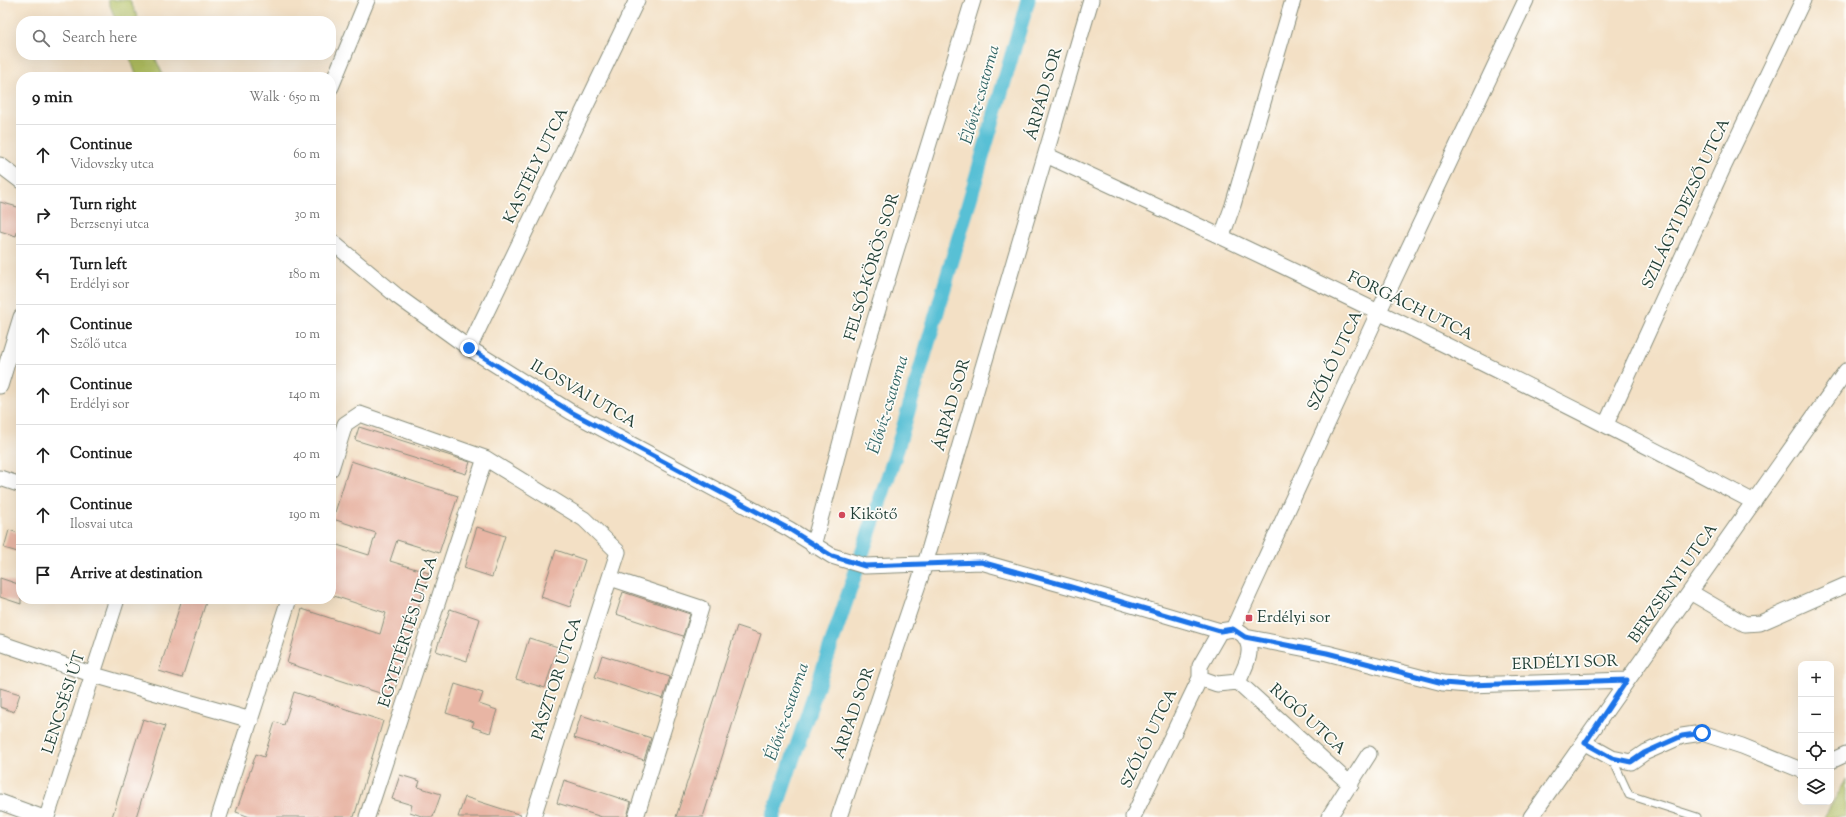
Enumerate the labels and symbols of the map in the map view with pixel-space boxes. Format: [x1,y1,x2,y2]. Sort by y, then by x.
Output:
water label: Élővíz-csatorna [954,42,1007,148]
street label: ÁRPÁD SOR [1021,44,1069,143]
street label: KASTÉLY UTCA [499,104,575,228]
street label: SZILÁGYI DEZSŐ UTCA [1636,114,1737,293]
street label: FELSŐ-KÖRÖS SOR [839,189,907,344]
street label: FORGÁCH UTCA [1343,267,1477,347]
street label: SZŐLŐ UTCA [1302,307,1369,415]
route end [460,339,478,357]
water label: Élővíz-csatorna [862,352,915,457]
street label: ILOSVAI UTCA [525,355,641,435]
street label: ÁRPÁD SOR [929,355,977,454]
place label: Kikötő [850,504,898,527]
marker: Kikötő [837,510,847,520]
street label: BERZSENYI UTCA [1624,519,1724,649]
street label: EGYETÉRTÉS UTCA [374,553,444,711]
place label: Erdélyi sor [1257,607,1330,630]
marker: Erdélyi sor [1244,613,1254,623]
street label: PÁSZTOR UTCA [527,615,589,743]
street label: LENCSÉSI ÚT [37,648,92,757]
street label: ERDÉLYI SOR [1512,651,1619,677]
water label: Élővíz-csatorna [759,659,816,764]
street label: ÁRPÁD SOR [829,663,882,762]
street label: RIGÓ UTCA [1263,678,1351,761]
street label: SZŐLŐ UTCA [1115,685,1184,793]
route start [1693,724,1711,742]

